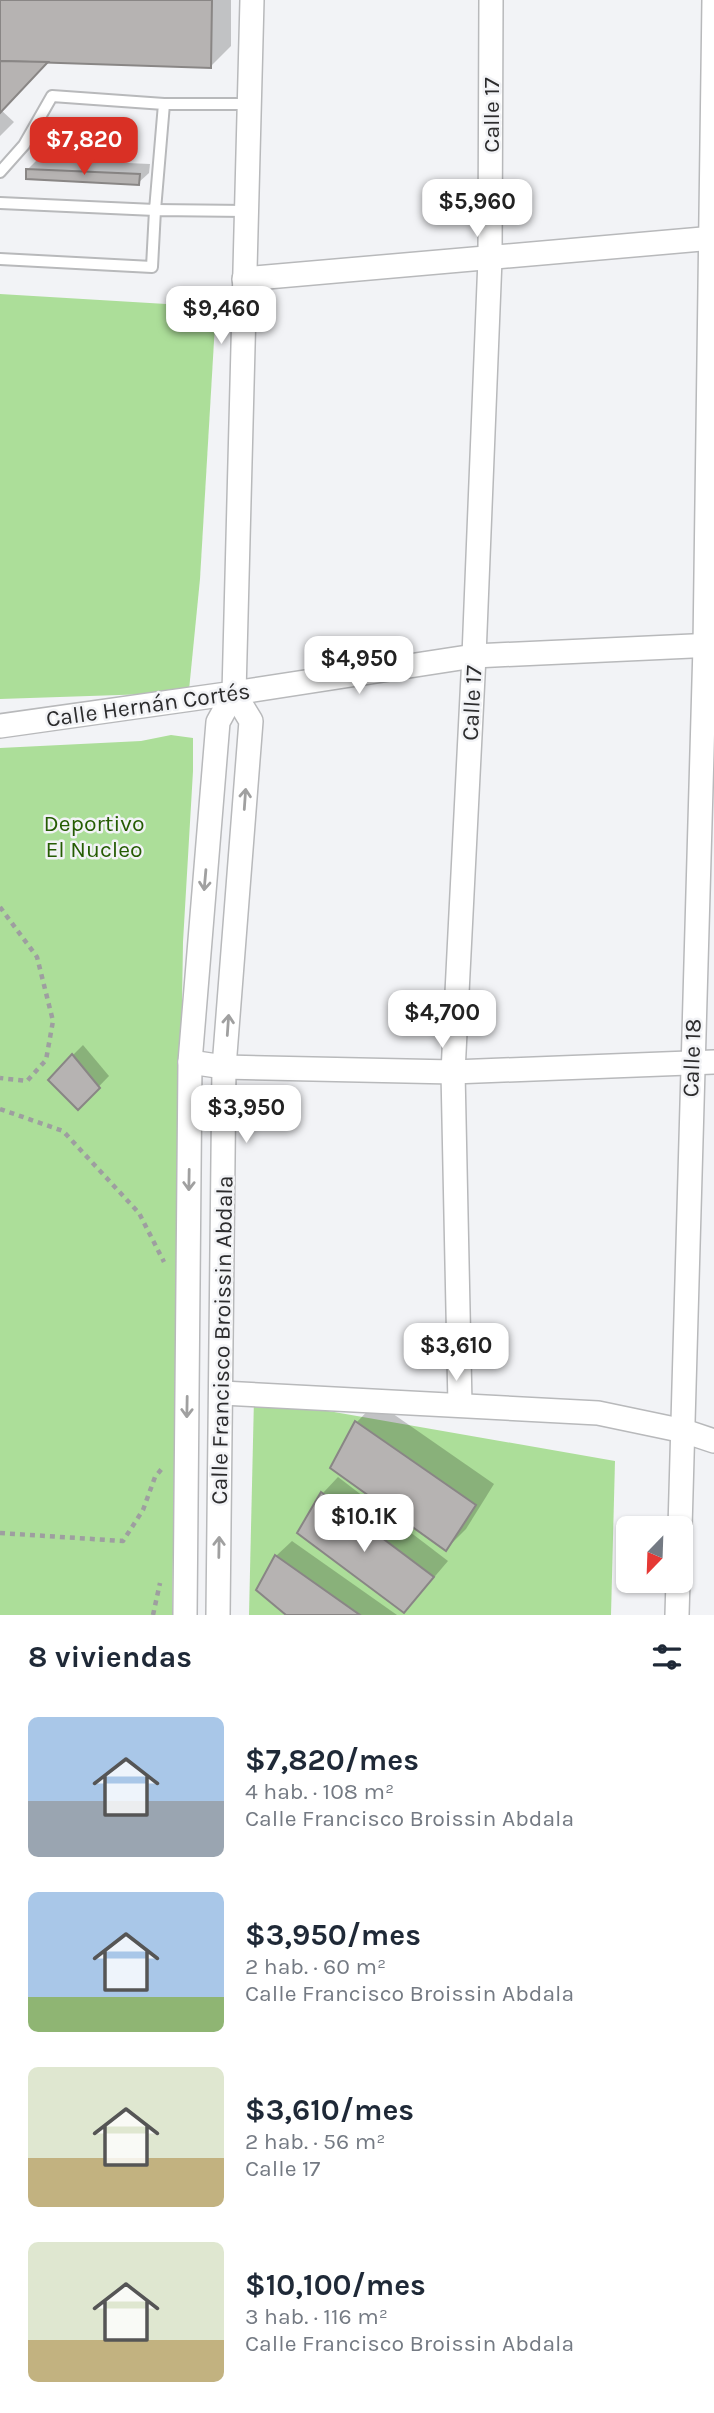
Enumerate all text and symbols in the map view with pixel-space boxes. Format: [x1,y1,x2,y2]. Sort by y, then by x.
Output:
street label: Calle 17 [478,77,505,153]
pin: $7,820 [27,118,141,177]
text: $7,820 [46,126,122,153]
pin: $5,960 [420,180,534,239]
text: $5,960 [438,188,516,215]
pin: $9,460 [164,286,278,346]
text: $9,460 [182,295,260,322]
pin: $4,950 [302,636,416,696]
text: $4,950 [320,645,398,672]
street label: Calle 17 [457,664,487,741]
street label: Calle Hernán Cortés [44,677,252,733]
one-way arrow [239,788,252,810]
park label: Deportivo El Nucleo [44,810,144,863]
one-way arrow [198,868,211,890]
pin: $4,700 [385,990,499,1050]
text: $4,700 [404,999,480,1026]
one-way arrow [222,1015,235,1037]
street label: Calle 18 [677,1018,707,1098]
pin: $3,950 [189,1086,303,1145]
text: $3,950 [207,1094,285,1121]
one-way arrow [182,1168,196,1191]
street label: Calle Francisco Broissin Abdala [206,1175,238,1505]
pin: $3,610 [399,1324,513,1383]
text: $3,610 [420,1332,492,1359]
one-way arrow [180,1396,194,1419]
pin: $10.1K [307,1494,421,1554]
text: $10.1K [331,1503,397,1530]
north arrow [616,1516,693,1592]
map controls [616,1516,693,1593]
one-way arrow [212,1536,226,1559]
icon: filters [648,1638,686,1676]
text: 8 viviendas [28,1639,192,1675]
text: $7,820/mes [245,1742,419,1778]
icon: home [84,1745,168,1829]
text: 4 hab. · 108 m² [245,1778,394,1805]
text: Calle Francisco Broissin Abdala [245,1805,574,1832]
text: $3,950/mes [245,1917,421,1953]
icon: home [84,1920,168,2004]
text: 2 hab. · 60 m² [245,1953,386,1980]
text: Calle Francisco Broissin Abdala [245,1980,574,2007]
text: $3,610/mes [245,2092,414,2128]
icon: home [84,2095,168,2179]
text: 2 hab. · 56 m² [245,2128,385,2155]
text: Calle 17 [245,2155,320,2182]
text: $10,100/mes [245,2267,426,2303]
icon: home [84,2270,168,2354]
text: 3 hab. · 116 m² [245,2303,388,2330]
text: Calle Francisco Broissin Abdala [245,2330,574,2357]

